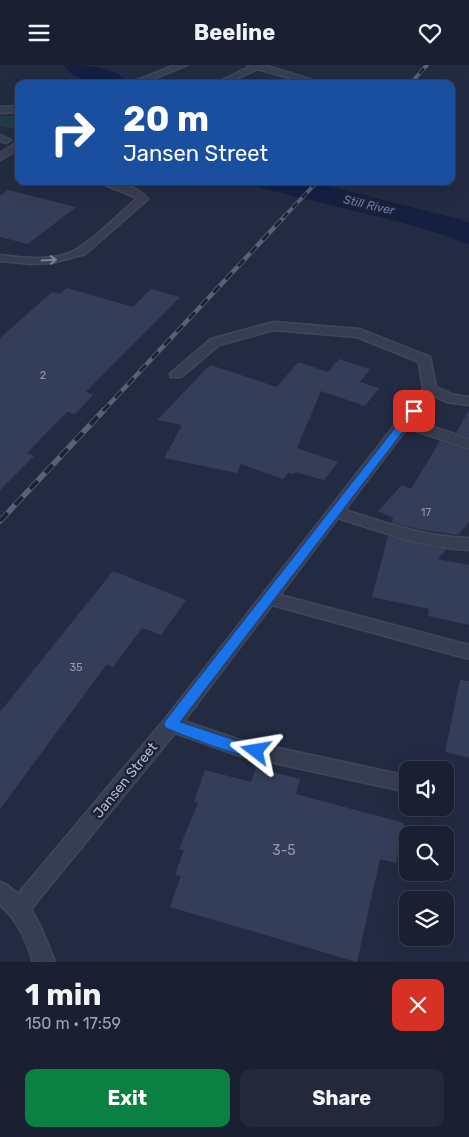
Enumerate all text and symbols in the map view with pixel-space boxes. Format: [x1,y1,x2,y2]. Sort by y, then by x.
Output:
icon: menu [25,19,53,47]
text: Beeline [194,19,275,46]
icon: heart [416,19,444,47]
text: 20 m [123,98,209,140]
icon: right [40,100,105,165]
text: Jansen Street [123,140,268,167]
water label: Still River [342,192,396,218]
one-way arrow [40,255,56,264]
house number: 2 [40,369,46,382]
pin [393,390,435,432]
icon: arrive [400,397,428,425]
house number: 17 [421,506,432,519]
house number: 35 [69,661,83,674]
position arrow [229,724,281,776]
street label: Jansen Street [90,739,161,822]
map controls [399,761,454,946]
button: sound [399,761,454,816]
button: search [399,826,454,881]
house number: 3-5 [272,842,296,859]
button: layers [399,891,454,946]
text: 1 min [25,977,102,1013]
button: close [392,979,444,1031]
text: 150 m · 17:59 [25,1014,121,1033]
button: Exit [25,1069,230,1127]
button: Share [240,1069,444,1127]

